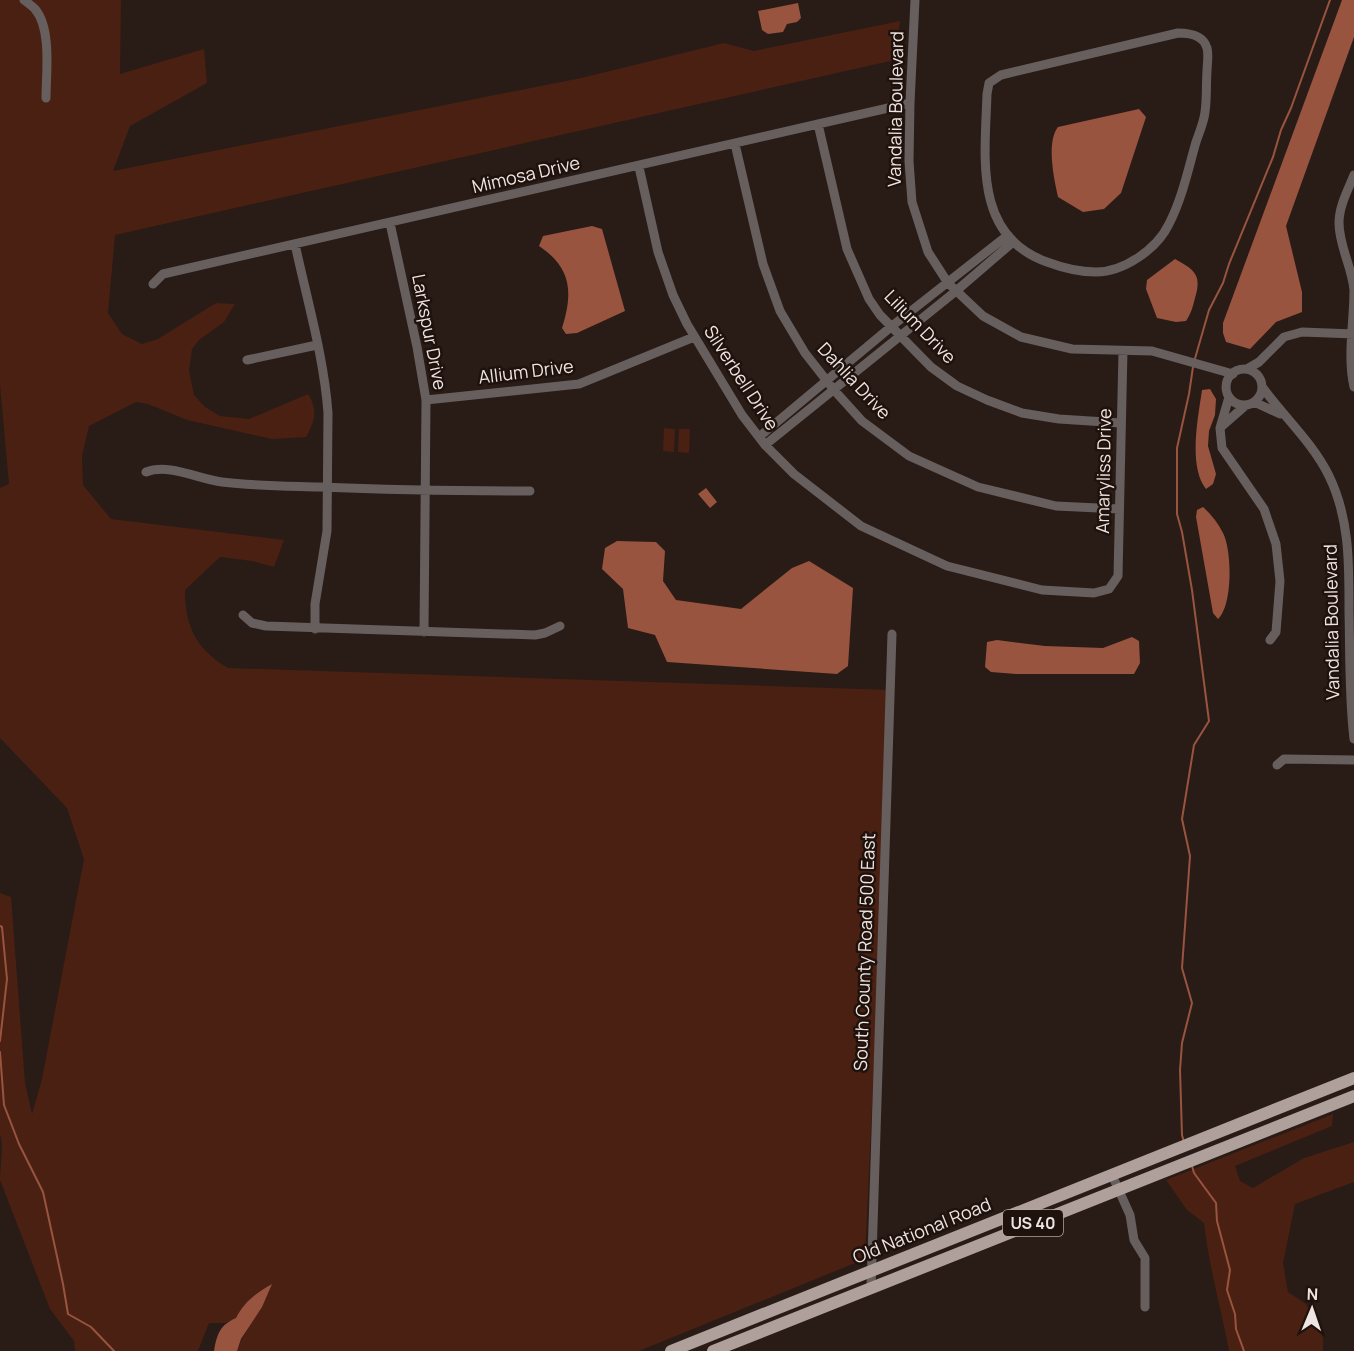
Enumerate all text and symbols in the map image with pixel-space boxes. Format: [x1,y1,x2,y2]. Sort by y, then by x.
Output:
street label: Vandalia Boulevard [882,31,908,187]
street label: Mimosa Drive [469,150,582,198]
street label: Larkspur Drive [407,272,453,392]
street label: Lilium Drive [880,284,962,368]
street label: Silverbell Drive [699,320,785,435]
street label: Dahlia Drive [813,337,897,424]
street label: Allium Drive [477,353,575,389]
street label: Amaryliss Drive [1090,408,1116,534]
street label: Vandalia Boulevard [1318,544,1344,700]
street label: South County Road 500 East [848,833,880,1071]
street label: Old National Road [849,1191,994,1269]
road number: US 40 [1003,1210,1063,1236]
north arrow [1282,1279,1342,1339]
text: N [1306,1283,1319,1305]

